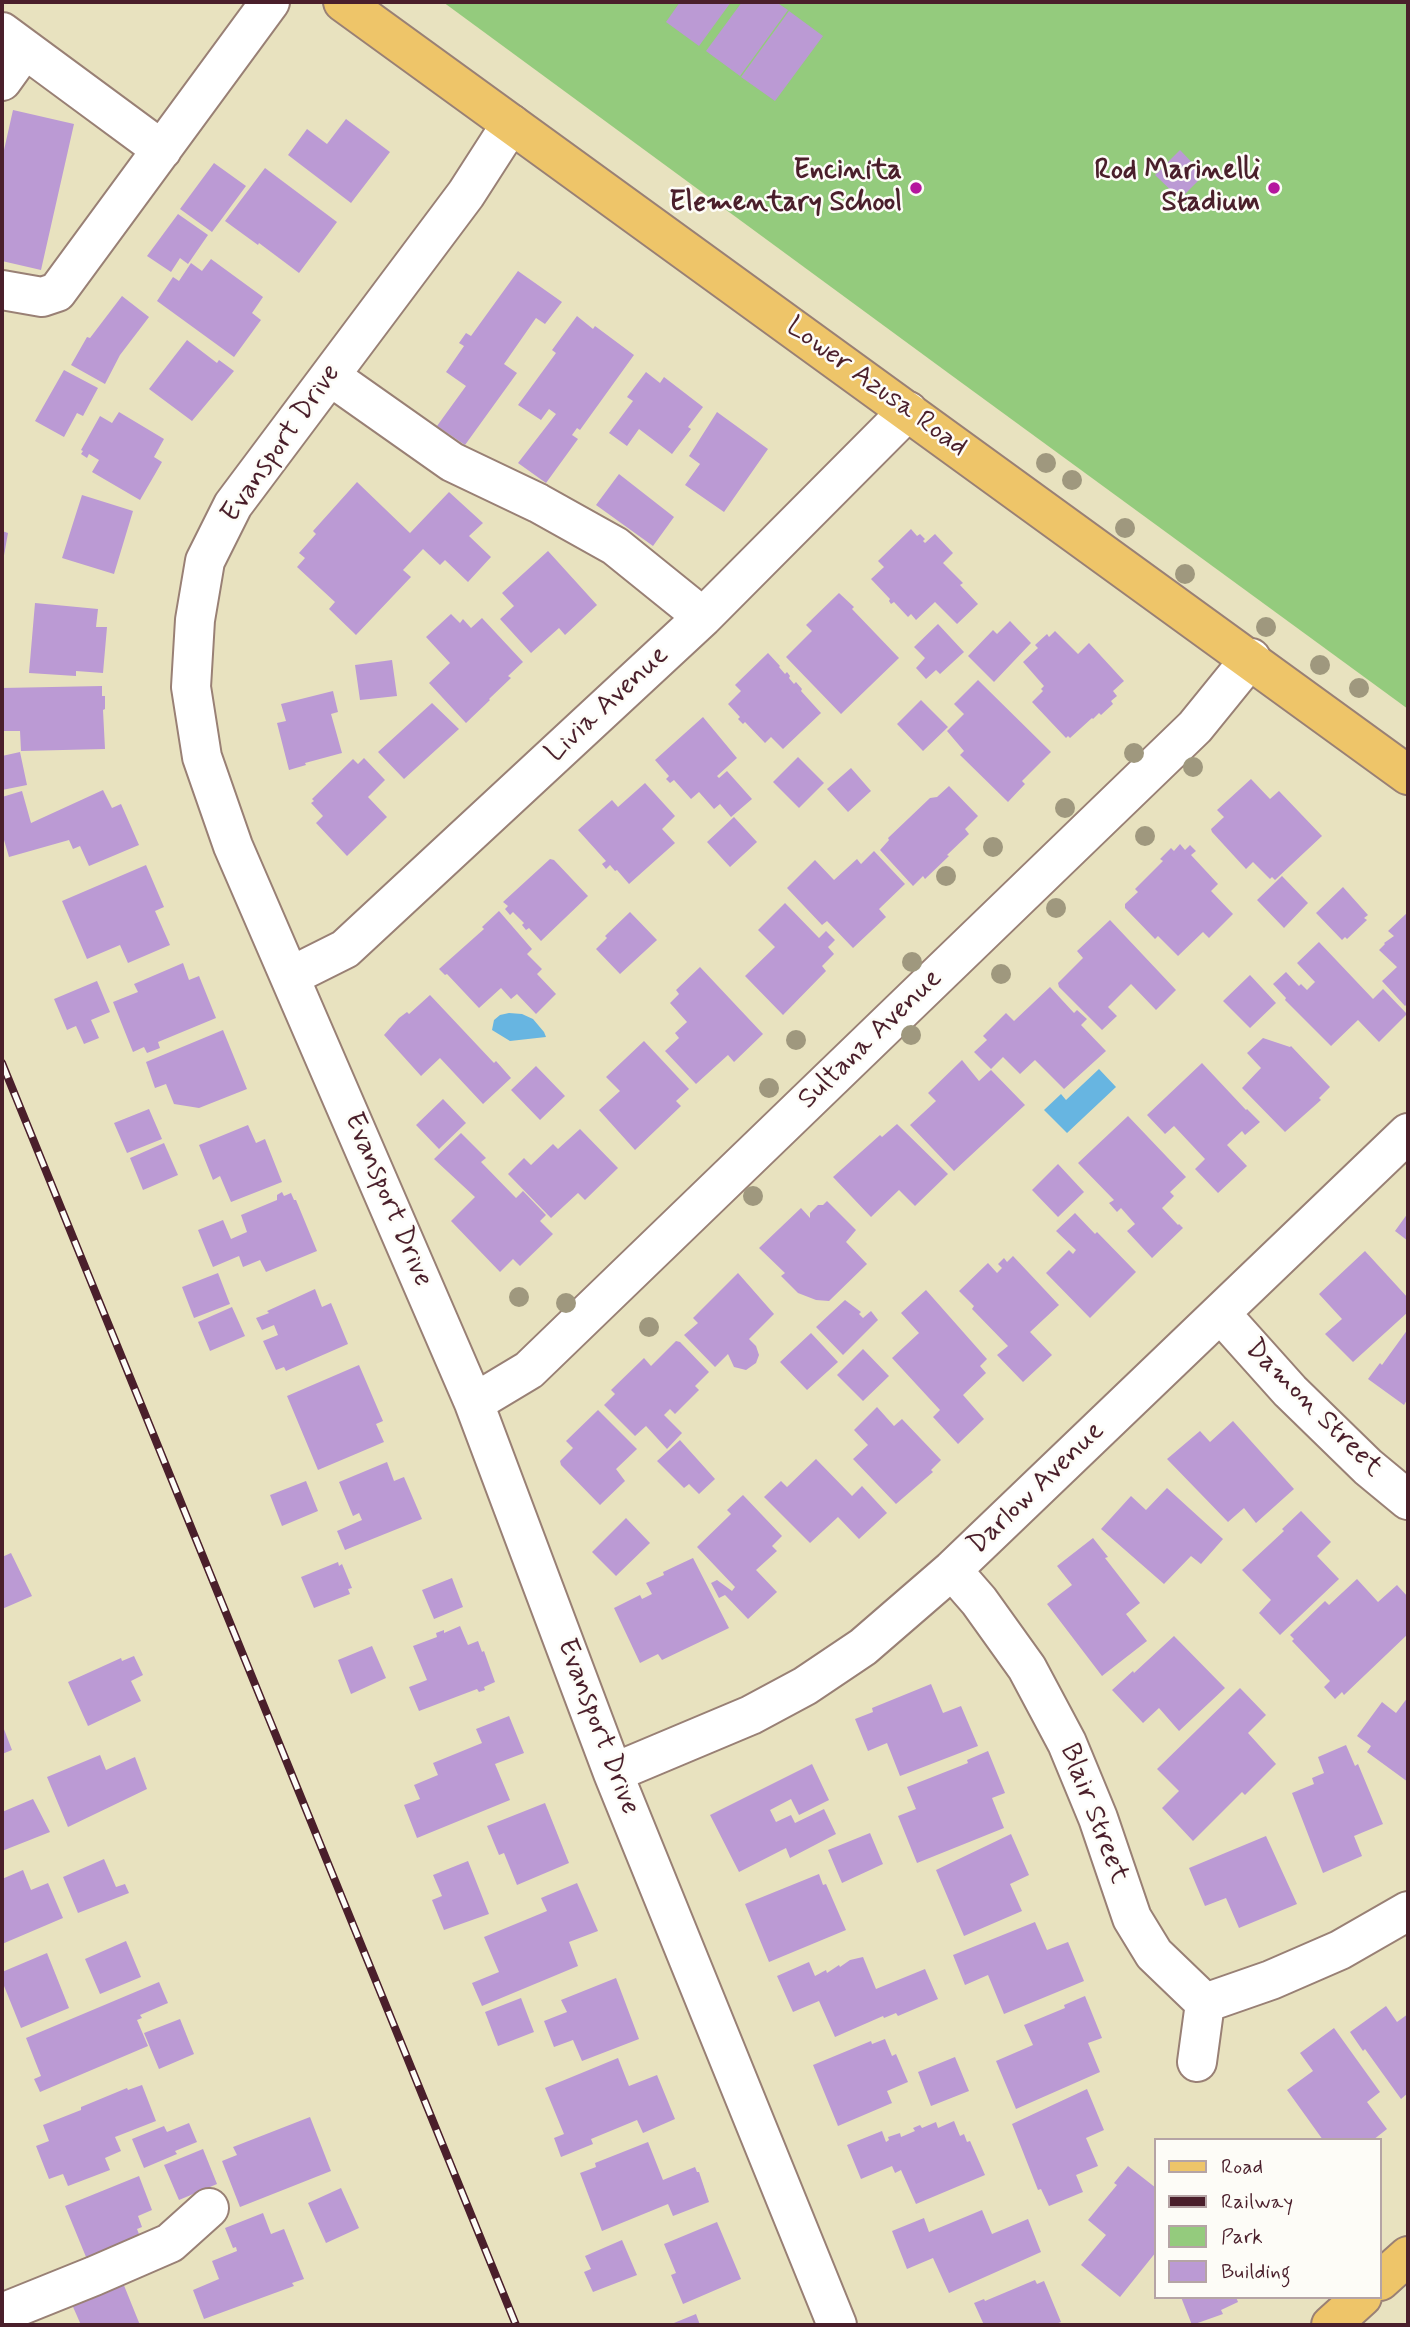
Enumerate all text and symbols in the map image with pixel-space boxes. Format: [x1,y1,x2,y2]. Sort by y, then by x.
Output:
place label: Encinita Elementary School [669,155,902,221]
place label: Rod Marinelli Stadium [1095,155,1260,221]
marker: Encinita Elementary School [908,180,924,196]
marker: Rod Marinelli Stadium [1266,180,1282,196]
street label: Lower Azusa Road [779,311,973,465]
street label: Evansport Drive [215,358,349,530]
street label: Livia Avenue [540,640,676,770]
street label: Sultana Avenue [792,963,950,1117]
street label: Evansport Drive [335,1108,439,1292]
street label: Damon Street [1237,1333,1389,1485]
street label: Darlow Avenue [962,1415,1112,1563]
street label: Evansport Drive [548,1634,646,1820]
street label: Blair Street [1051,1739,1135,1889]
legend [1154,2138,1382,2299]
text: Road [1221,2153,1263,2181]
text: Railway [1221,2188,1293,2216]
text: Park [1221,2223,1263,2251]
text: Building [1221,2258,1291,2286]

